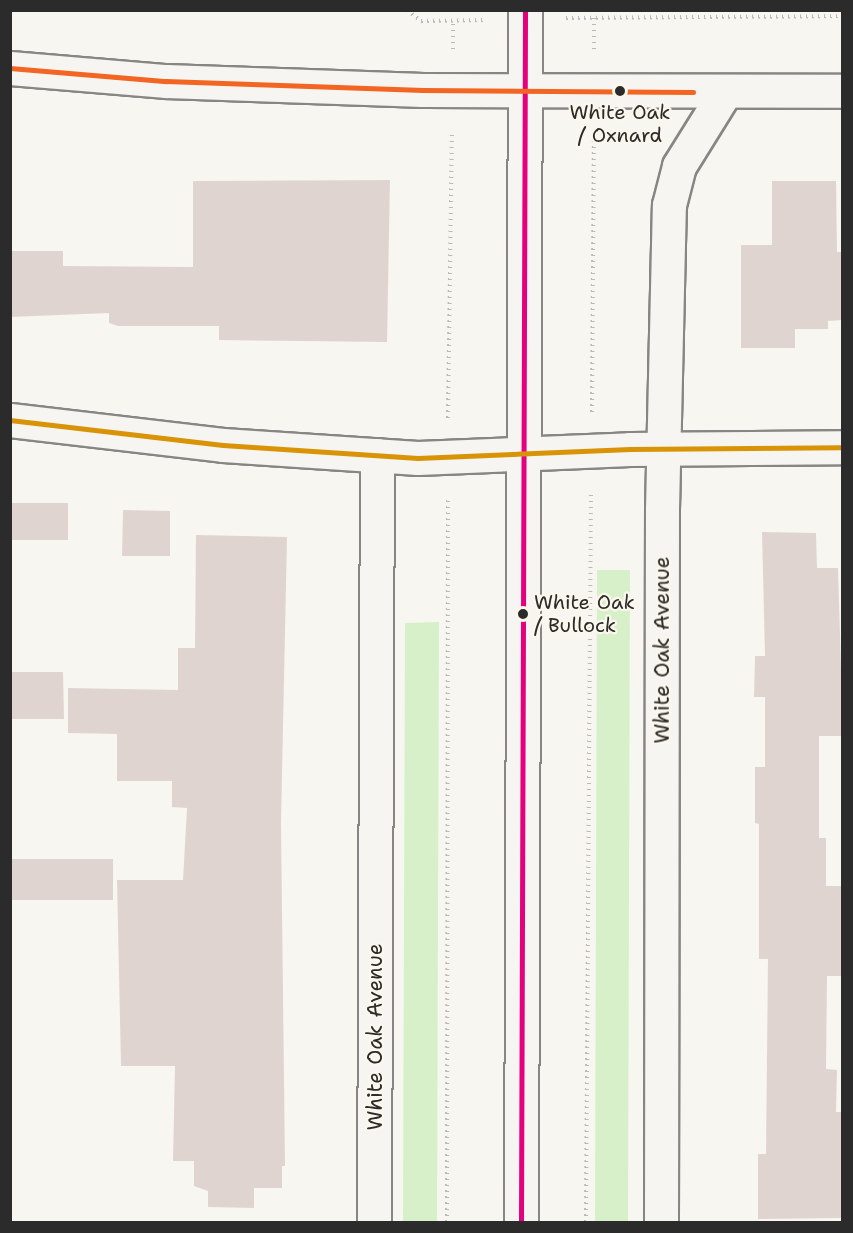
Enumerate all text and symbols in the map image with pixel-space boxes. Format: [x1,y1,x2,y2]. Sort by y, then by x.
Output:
marker: White Oak / Oxnard [614,85,626,97]
place label: White Oak / Oxnard [570,100,670,147]
street label: White Oak Avenue [649,556,675,744]
place label: White Oak / Bullock [534,590,635,637]
marker: White Oak / Bullock [517,608,529,620]
street label: White Oak Avenue [362,943,388,1131]

